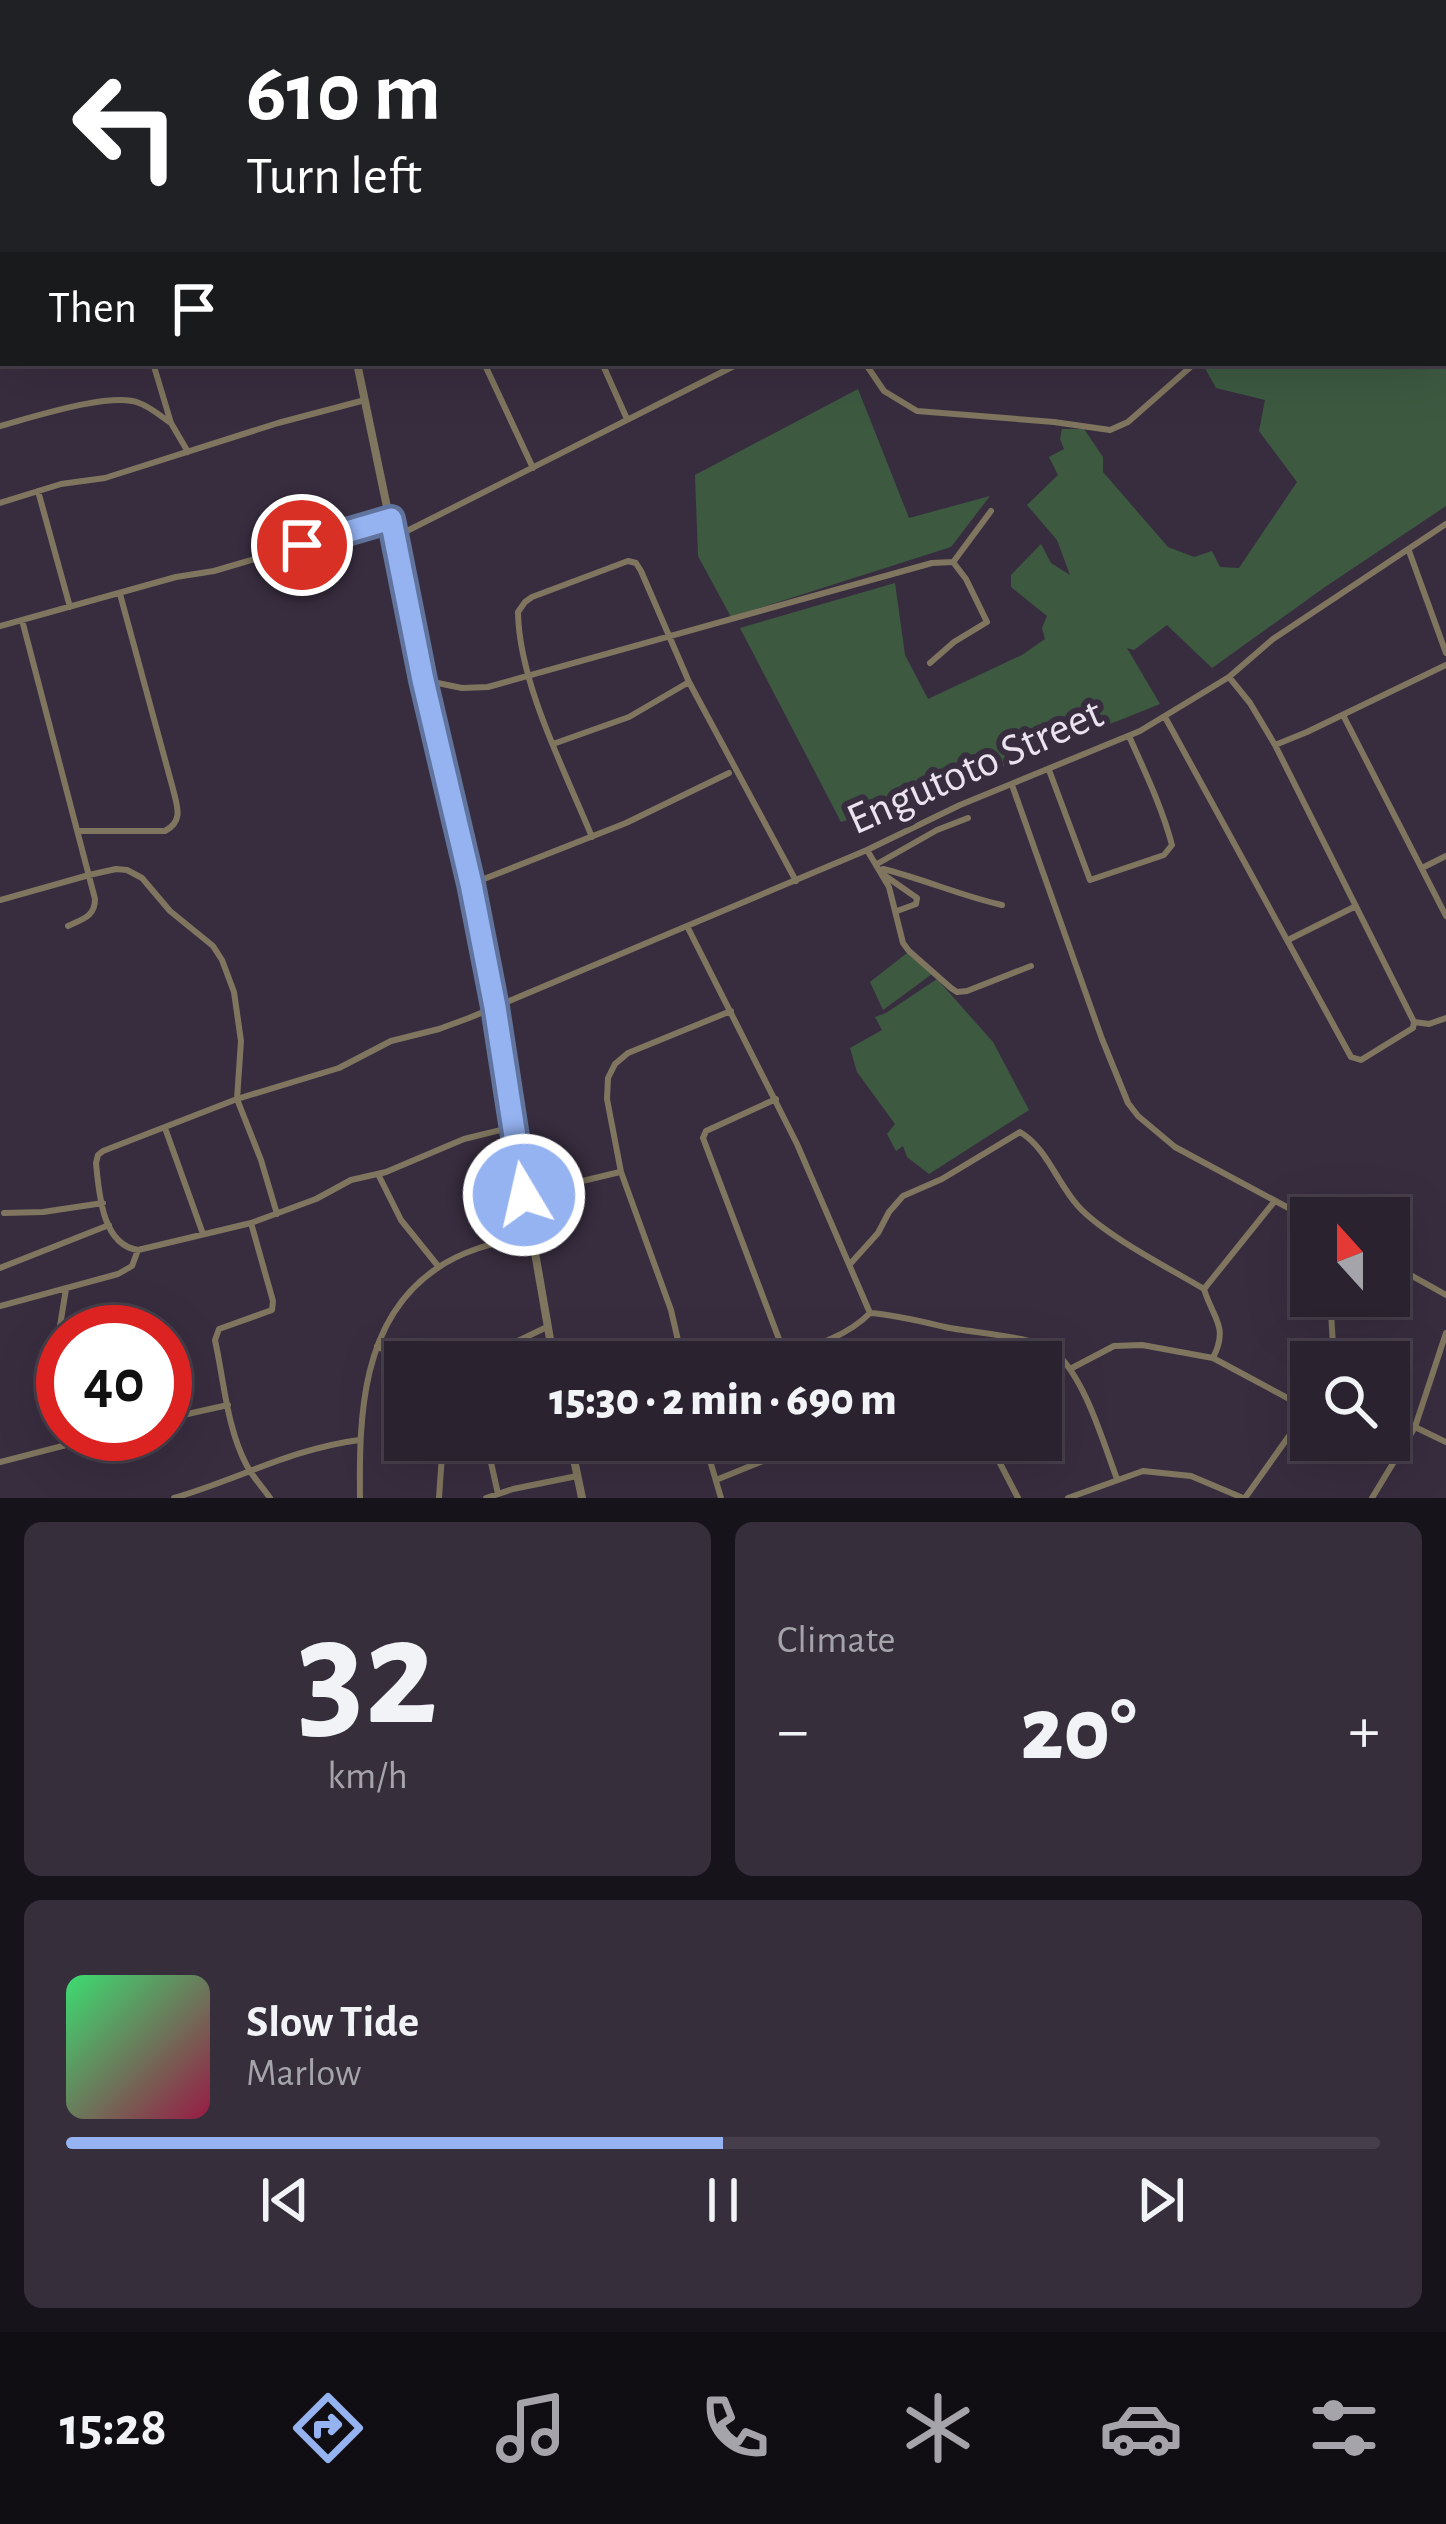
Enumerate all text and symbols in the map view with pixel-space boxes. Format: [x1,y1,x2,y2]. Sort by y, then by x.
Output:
icon: left [48,48,204,204]
text: 610 m [246,52,441,136]
text: Turn left [246,150,422,204]
icon: arrive [161,276,227,342]
text: Then [48,286,137,331]
pin [251,494,353,596]
icon: arrive [269,512,335,578]
street label: Engutoto Street [841,691,1109,843]
position arrow [461,1132,587,1258]
north arrow [1290,1197,1410,1317]
map controls [1290,1197,1410,1461]
speed limit sign: 40 [36,1305,192,1461]
button: search [1290,1341,1410,1461]
text: 15:30 · 2 min · 690 m [549,1378,897,1423]
text: 32 [297,1597,438,1753]
text: Climate [777,1621,895,1660]
text: 20° [1020,1686,1137,1776]
text: − [777,1698,809,1764]
text: + [1348,1698,1380,1764]
text: km/h [327,1757,408,1796]
text: Slow Tide [246,2000,419,2045]
text: Marlow [246,2054,361,2093]
icon: previous [252,2167,318,2233]
icon: pause [690,2167,756,2233]
icon: next [1128,2167,1194,2233]
icon: directions [286,2386,370,2470]
icon: music [489,2386,573,2470]
icon: phone [693,2386,777,2470]
icon: climate [896,2386,980,2470]
icon: car [1099,2386,1183,2470]
icon: filters [1302,2386,1386,2470]
text: 15:28 [60,2401,167,2455]

